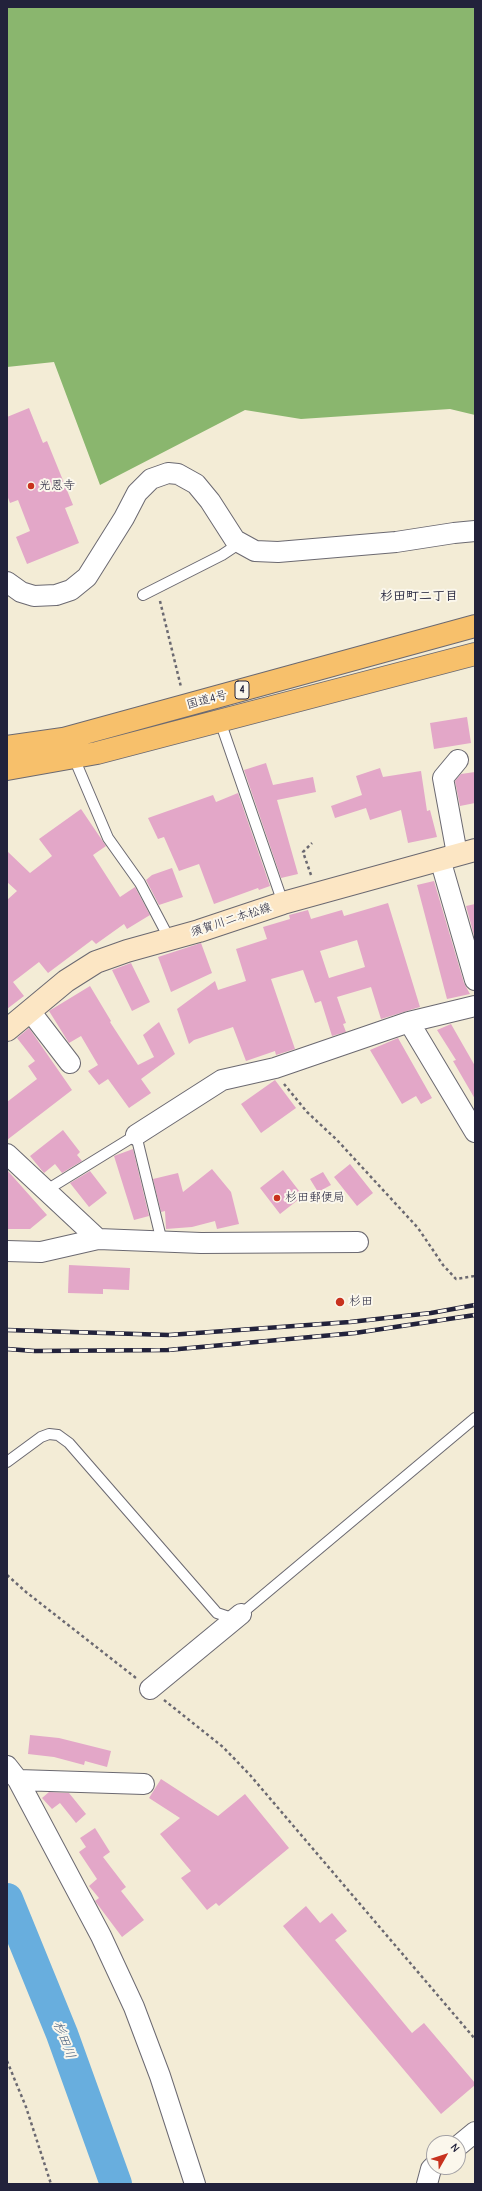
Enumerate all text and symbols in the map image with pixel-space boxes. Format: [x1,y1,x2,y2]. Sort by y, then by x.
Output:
place label: 光恩寺 [39,479,75,493]
marker: 光恩寺 [26,481,36,491]
district label: 杉田町二丁目 [380,588,458,604]
road number: 4 [235,681,249,699]
street label: 国道4号 [185,688,229,712]
street label: 須賀川二本松線 [189,900,273,940]
place label: 杉田郵便局 [285,1191,345,1205]
marker: 杉田郵便局 [272,1193,282,1203]
place label: 杉田 [349,1295,373,1309]
marker: 杉田 [334,1296,346,1308]
water label: 杉田川 [50,2019,78,2061]
north arrow [426,2135,466,2175]
text: N [448,2141,462,2155]

